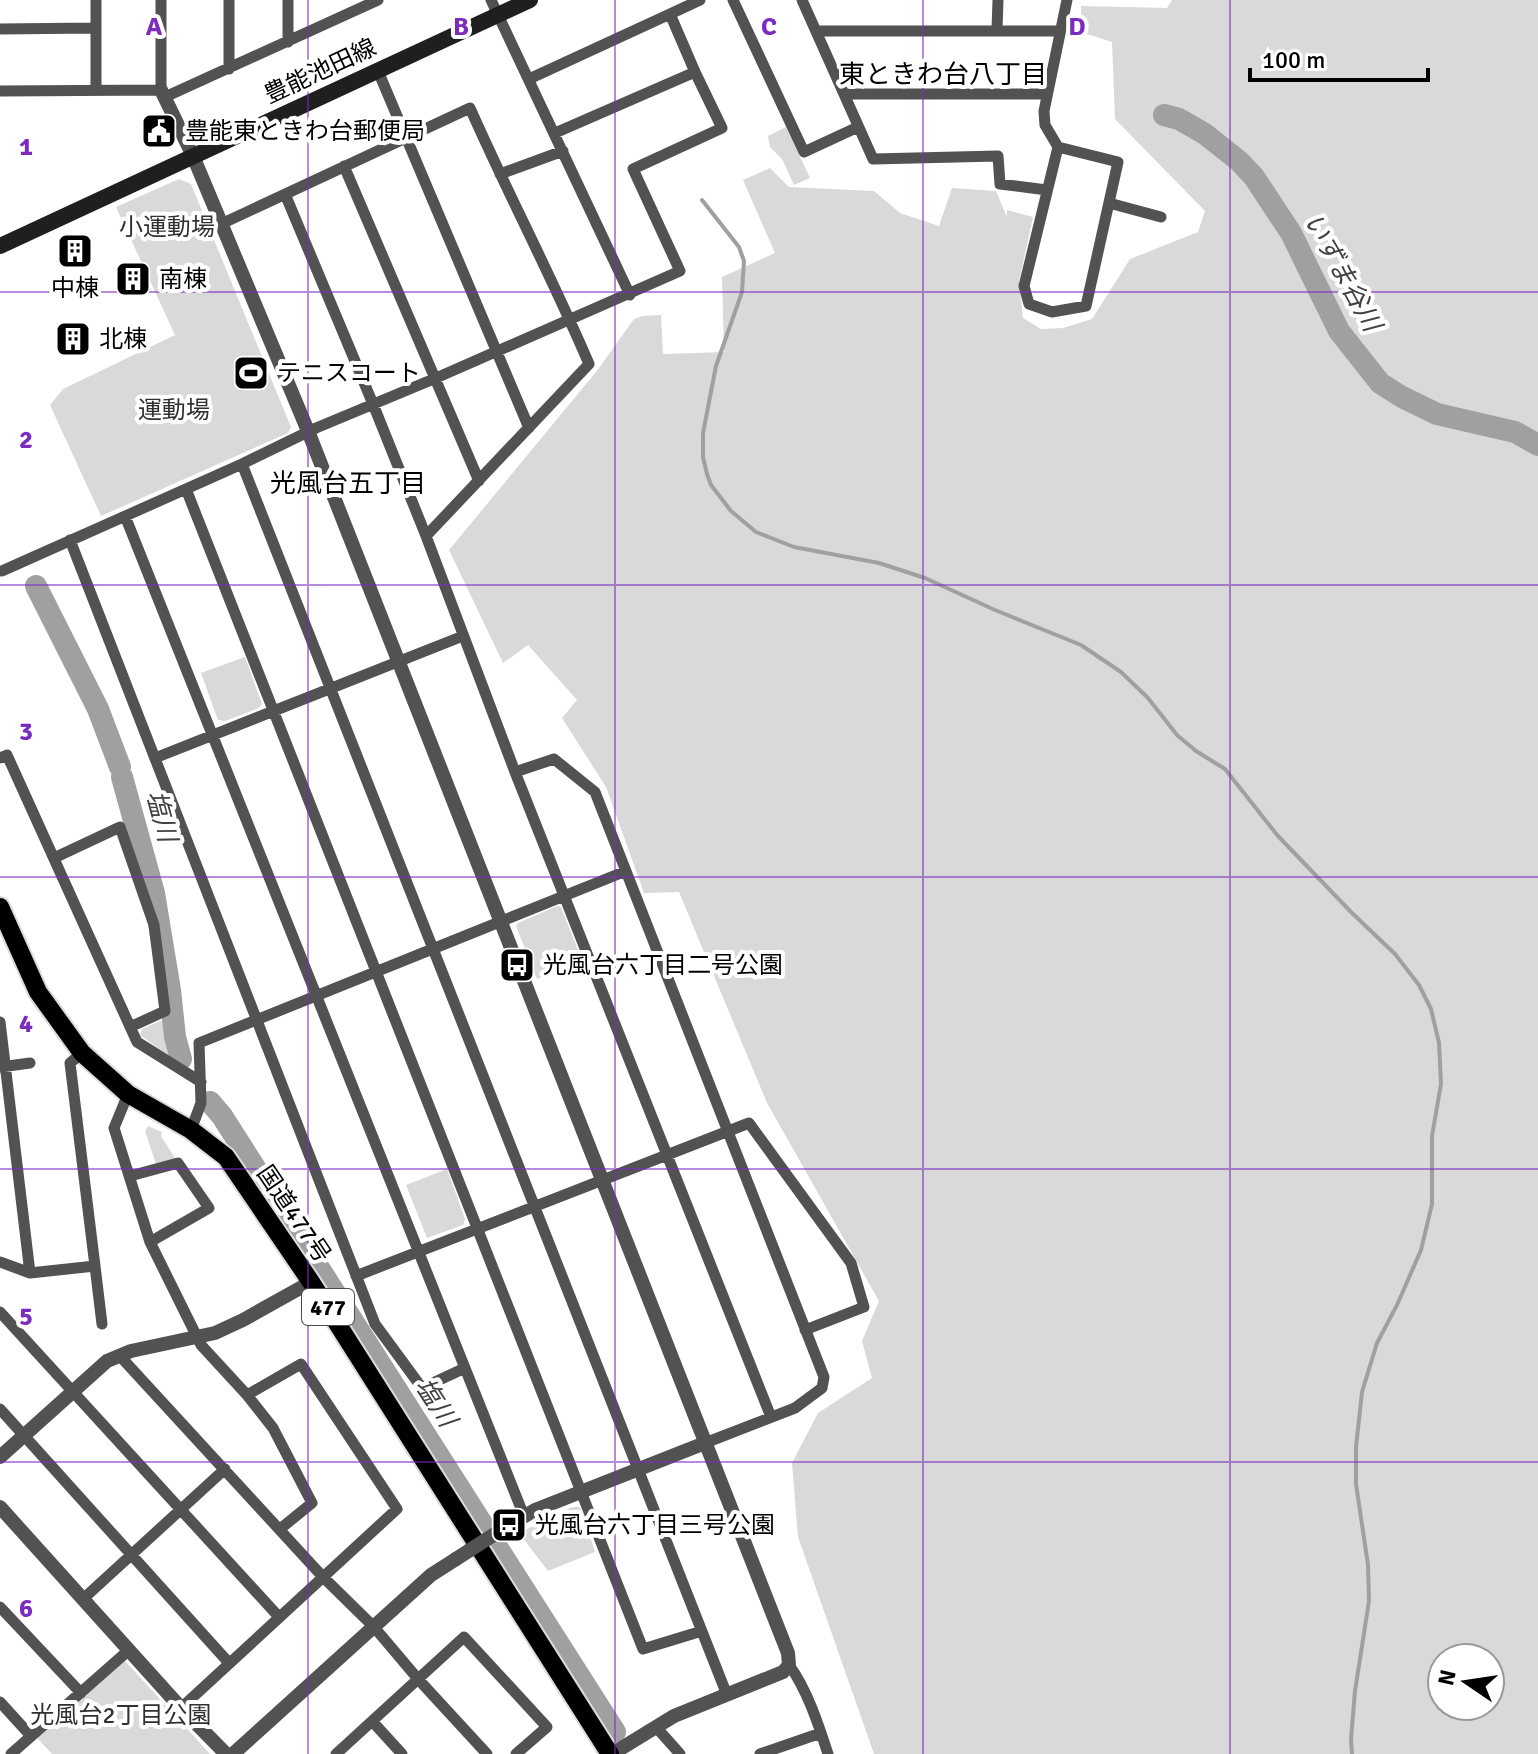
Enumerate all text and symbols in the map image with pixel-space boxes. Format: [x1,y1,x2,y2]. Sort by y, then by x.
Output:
text: A [146,11,163,43]
text: B [453,11,469,43]
text: C [761,11,777,43]
text: D [1068,11,1086,43]
street label: 豊能池田線 [259,32,381,110]
scale bar [1250,32,1428,82]
text: 100 m [1262,45,1325,75]
district label: 東ときわ台八丁目 [839,59,1047,91]
public building icon: 豊能東ときわ台郵便局 [140,112,178,150]
place label: 豊能東ときわ台郵便局 [185,116,425,146]
text: 1 [19,131,33,163]
water label: いずま谷川 [1297,208,1389,340]
park label: 小運動場 [119,212,215,242]
building icon: 中棟 [56,232,94,270]
building icon: 南棟 [114,260,152,298]
place label: 南棟 [159,264,207,294]
place label: 中棟 [51,273,99,303]
building icon: 北棟 [54,320,92,358]
place label: 北棟 [99,324,147,354]
sports icon: テニスコート [232,354,270,392]
place label: テニスコート [277,358,421,388]
park label: 運動場 [138,395,210,425]
text: 2 [19,424,33,456]
district label: 光風台五丁目 [270,468,426,500]
text: 3 [19,716,33,748]
water label: 塩川 [139,787,184,848]
bus stop icon: 光風台六丁目二号公園 [498,946,536,984]
place label: 光風台六丁目二号公園 [543,950,783,980]
text: 4 [19,1008,33,1040]
street label: 国道477号 [251,1160,337,1268]
road number: 477 [302,1289,354,1325]
text: 5 [19,1301,33,1333]
water label: 塩川 [408,1372,464,1436]
bus stop icon: 光風台六丁目三号公園 [490,1506,528,1544]
place label: 光風台六丁目三号公園 [535,1510,775,1540]
text: 6 [19,1593,33,1625]
north arrow [1426,1642,1506,1722]
text: N [1432,1667,1462,1688]
park label: 光風台2丁目公園 [31,1700,211,1730]

